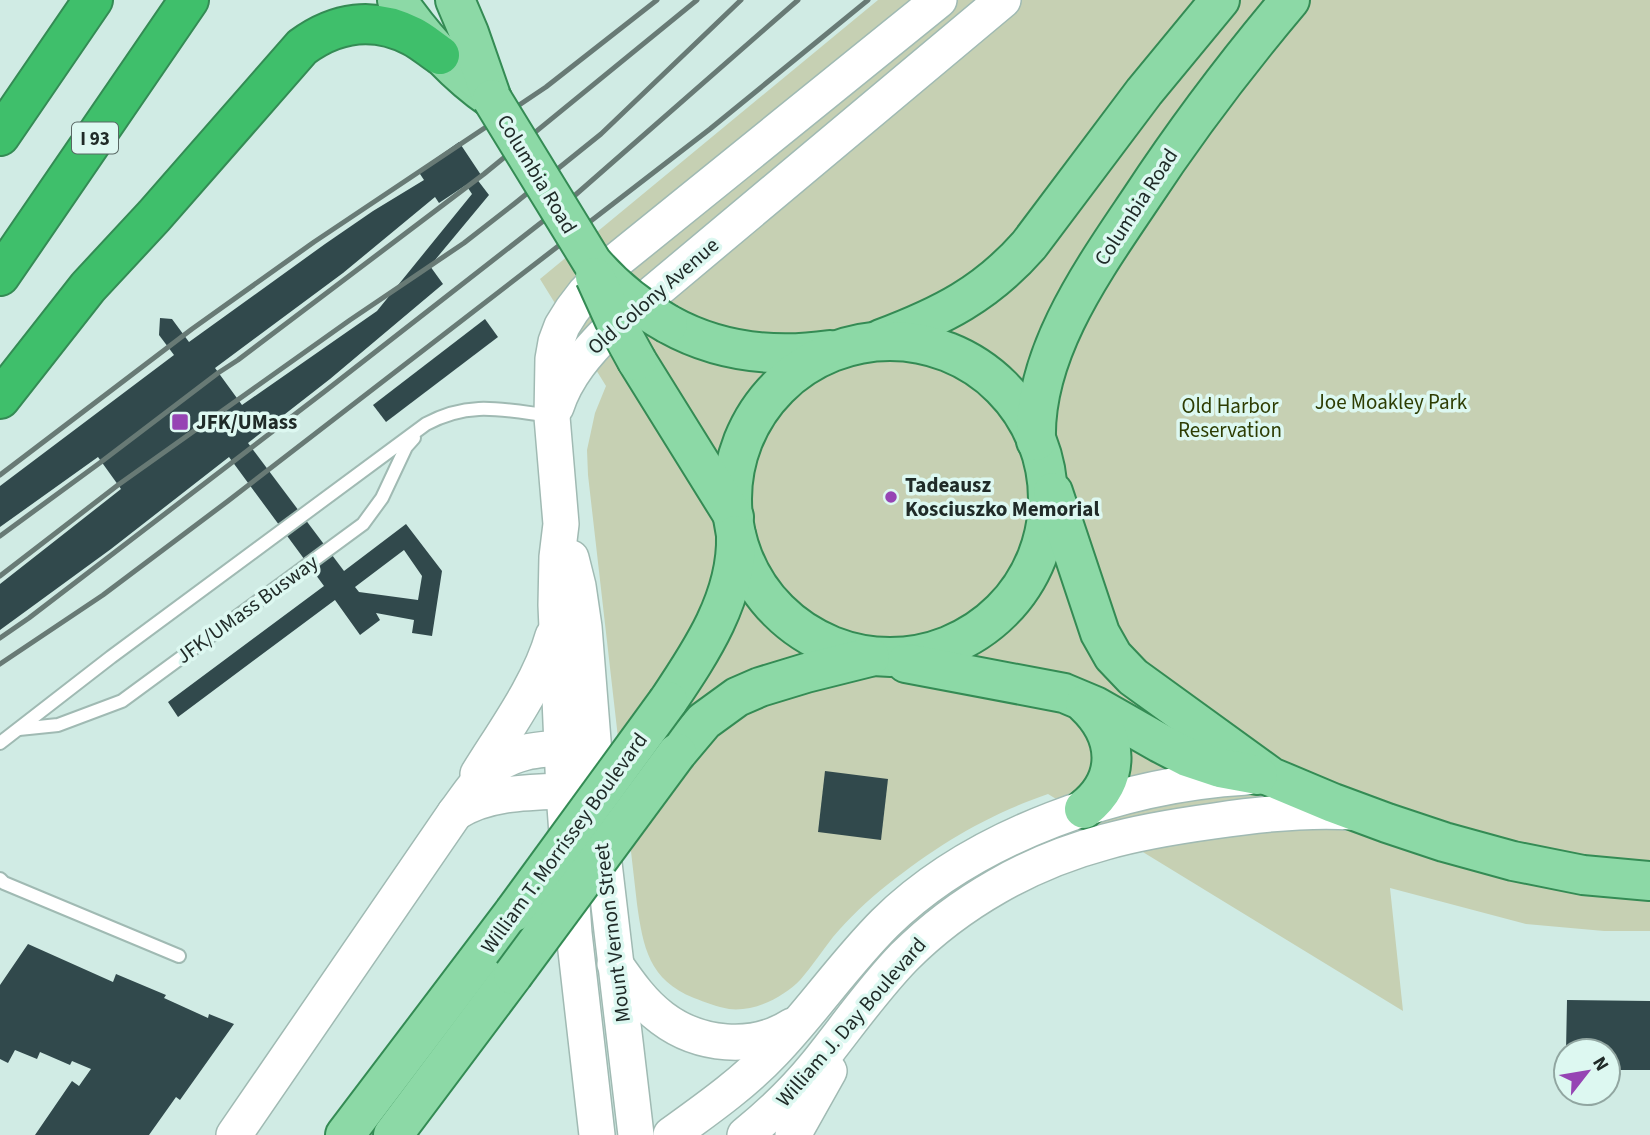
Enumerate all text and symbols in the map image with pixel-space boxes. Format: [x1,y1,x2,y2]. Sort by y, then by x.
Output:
street label: Columbia Road [490,109,584,239]
road number: I 93 [72,122,118,154]
street label: Columbia Road [1087,143,1185,271]
street label: Old Colony Avenue [581,230,725,362]
park label: Joe Moakley Park [1315,387,1468,417]
park label: Old Harbor Reservation [1178,391,1282,445]
place label: JFK/UMass [196,407,297,437]
marker: JFK/UMass [170,412,190,432]
place label: Tadeausz Kosciuszko Memorial [905,470,1099,524]
marker: Tadeausz Kosciuszko Memorial [883,489,899,505]
street label: JFK/UMass Busway [170,547,324,671]
street label: William T. Morrissey Boulevard [474,726,654,960]
street label: Mount Vernon Street [586,842,638,1024]
street label: William J. Day Boulevard [769,931,933,1113]
north arrow [1552,1037,1622,1107]
text: N [1585,1052,1615,1076]

